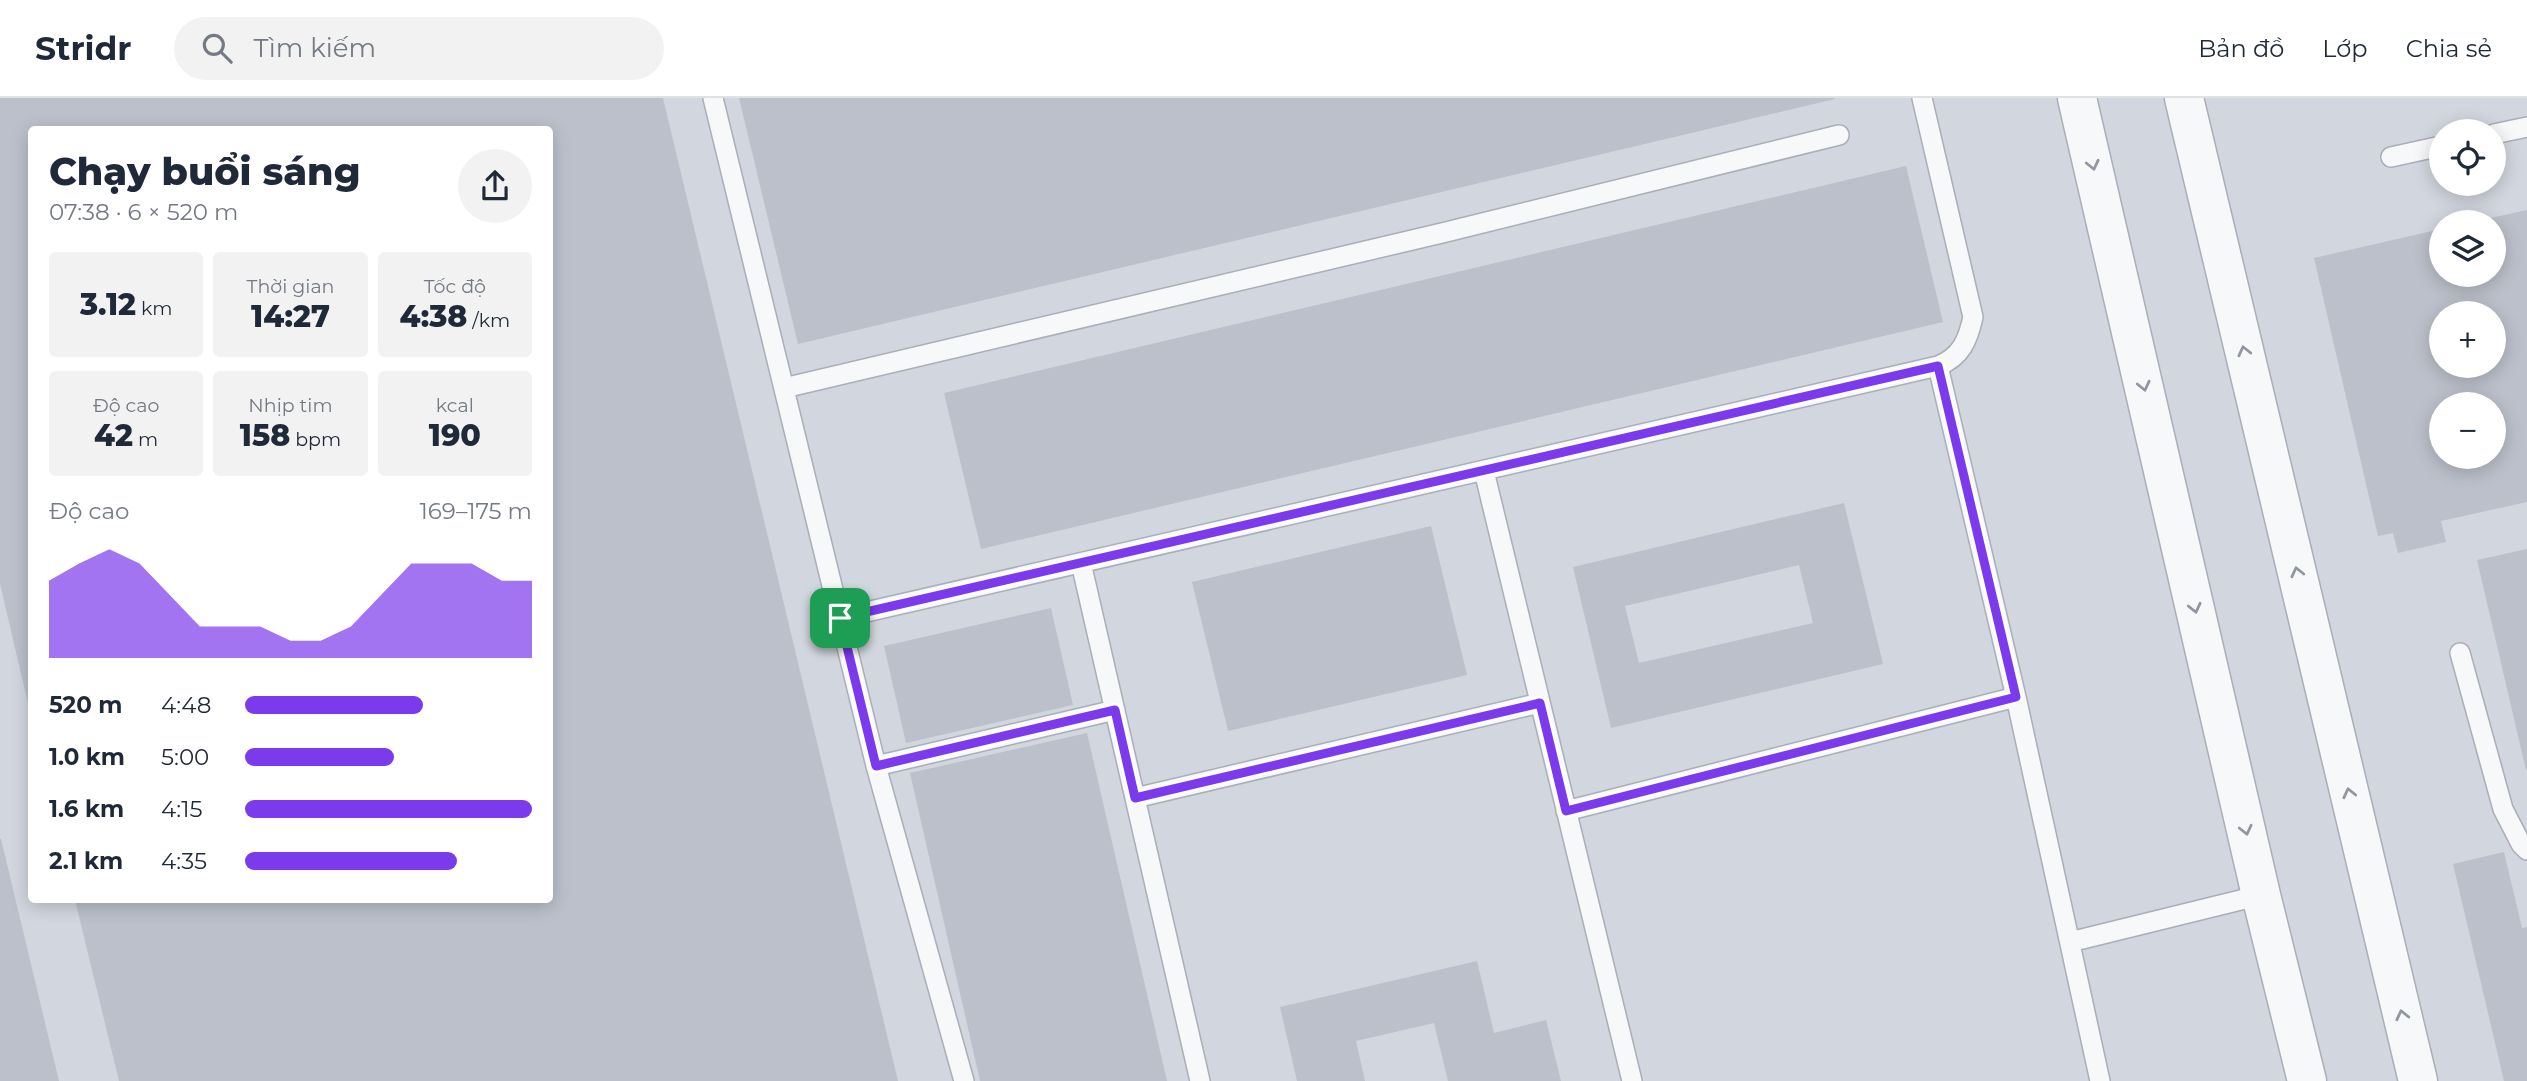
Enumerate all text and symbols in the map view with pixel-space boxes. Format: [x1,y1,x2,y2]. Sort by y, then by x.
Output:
search box [174,17,664,80]
text: Stridr [35,28,132,68]
icon: search [198,29,236,67]
text: Tìm kiếm [254,32,376,64]
text: Bản đồ [2198,34,2284,63]
text: Lớp [2322,34,2368,63]
text: Chia sẻ [2406,34,2492,63]
map controls [2429,119,2506,469]
button: locate [2429,119,2506,196]
text: Chạy buổi sáng [49,148,361,195]
button: share [458,149,532,223]
one-way arrow [2084,158,2099,170]
text: 07:38 · 6 × 520 m [49,198,238,226]
button: layers [2429,210,2506,287]
text: Thời gian [247,275,334,298]
text: Tốc độ [424,275,486,298]
text: 3.12 [80,286,136,323]
text: km [136,297,172,320]
text: 14:27 [251,298,330,335]
text: 4:38 [399,298,467,335]
button: + [2429,301,2506,378]
text: /km [467,309,510,332]
one-way arrow [2238,345,2252,357]
one-way arrow [2136,380,2150,392]
button: − [2429,392,2506,469]
text: Độ cao [93,394,159,417]
text: Nhịp tim [248,394,333,417]
text: kcal [436,394,474,417]
text: 42 [94,417,133,454]
text: 158 [240,417,290,454]
text: 190 [429,417,481,454]
text: m [133,428,158,451]
text: bpm [290,428,341,451]
text: Độ cao [49,497,130,525]
text: 169–175 m [420,497,532,525]
one-way arrow [2290,566,2305,578]
pin [810,588,870,648]
icon: arrive [821,599,859,637]
one-way arrow [2187,602,2201,614]
text: 520 m [49,691,122,719]
text: 4:48 [161,691,211,719]
text: 1.0 km [49,743,125,771]
text: 5:00 [161,743,209,771]
one-way arrow [2343,787,2357,799]
text: 1.6 km [49,795,124,823]
text: 4:15 [161,795,203,823]
one-way arrow [2238,824,2252,836]
text: 2.1 km [49,847,123,875]
text: 4:35 [161,847,207,875]
one-way arrow [2396,1009,2410,1021]

